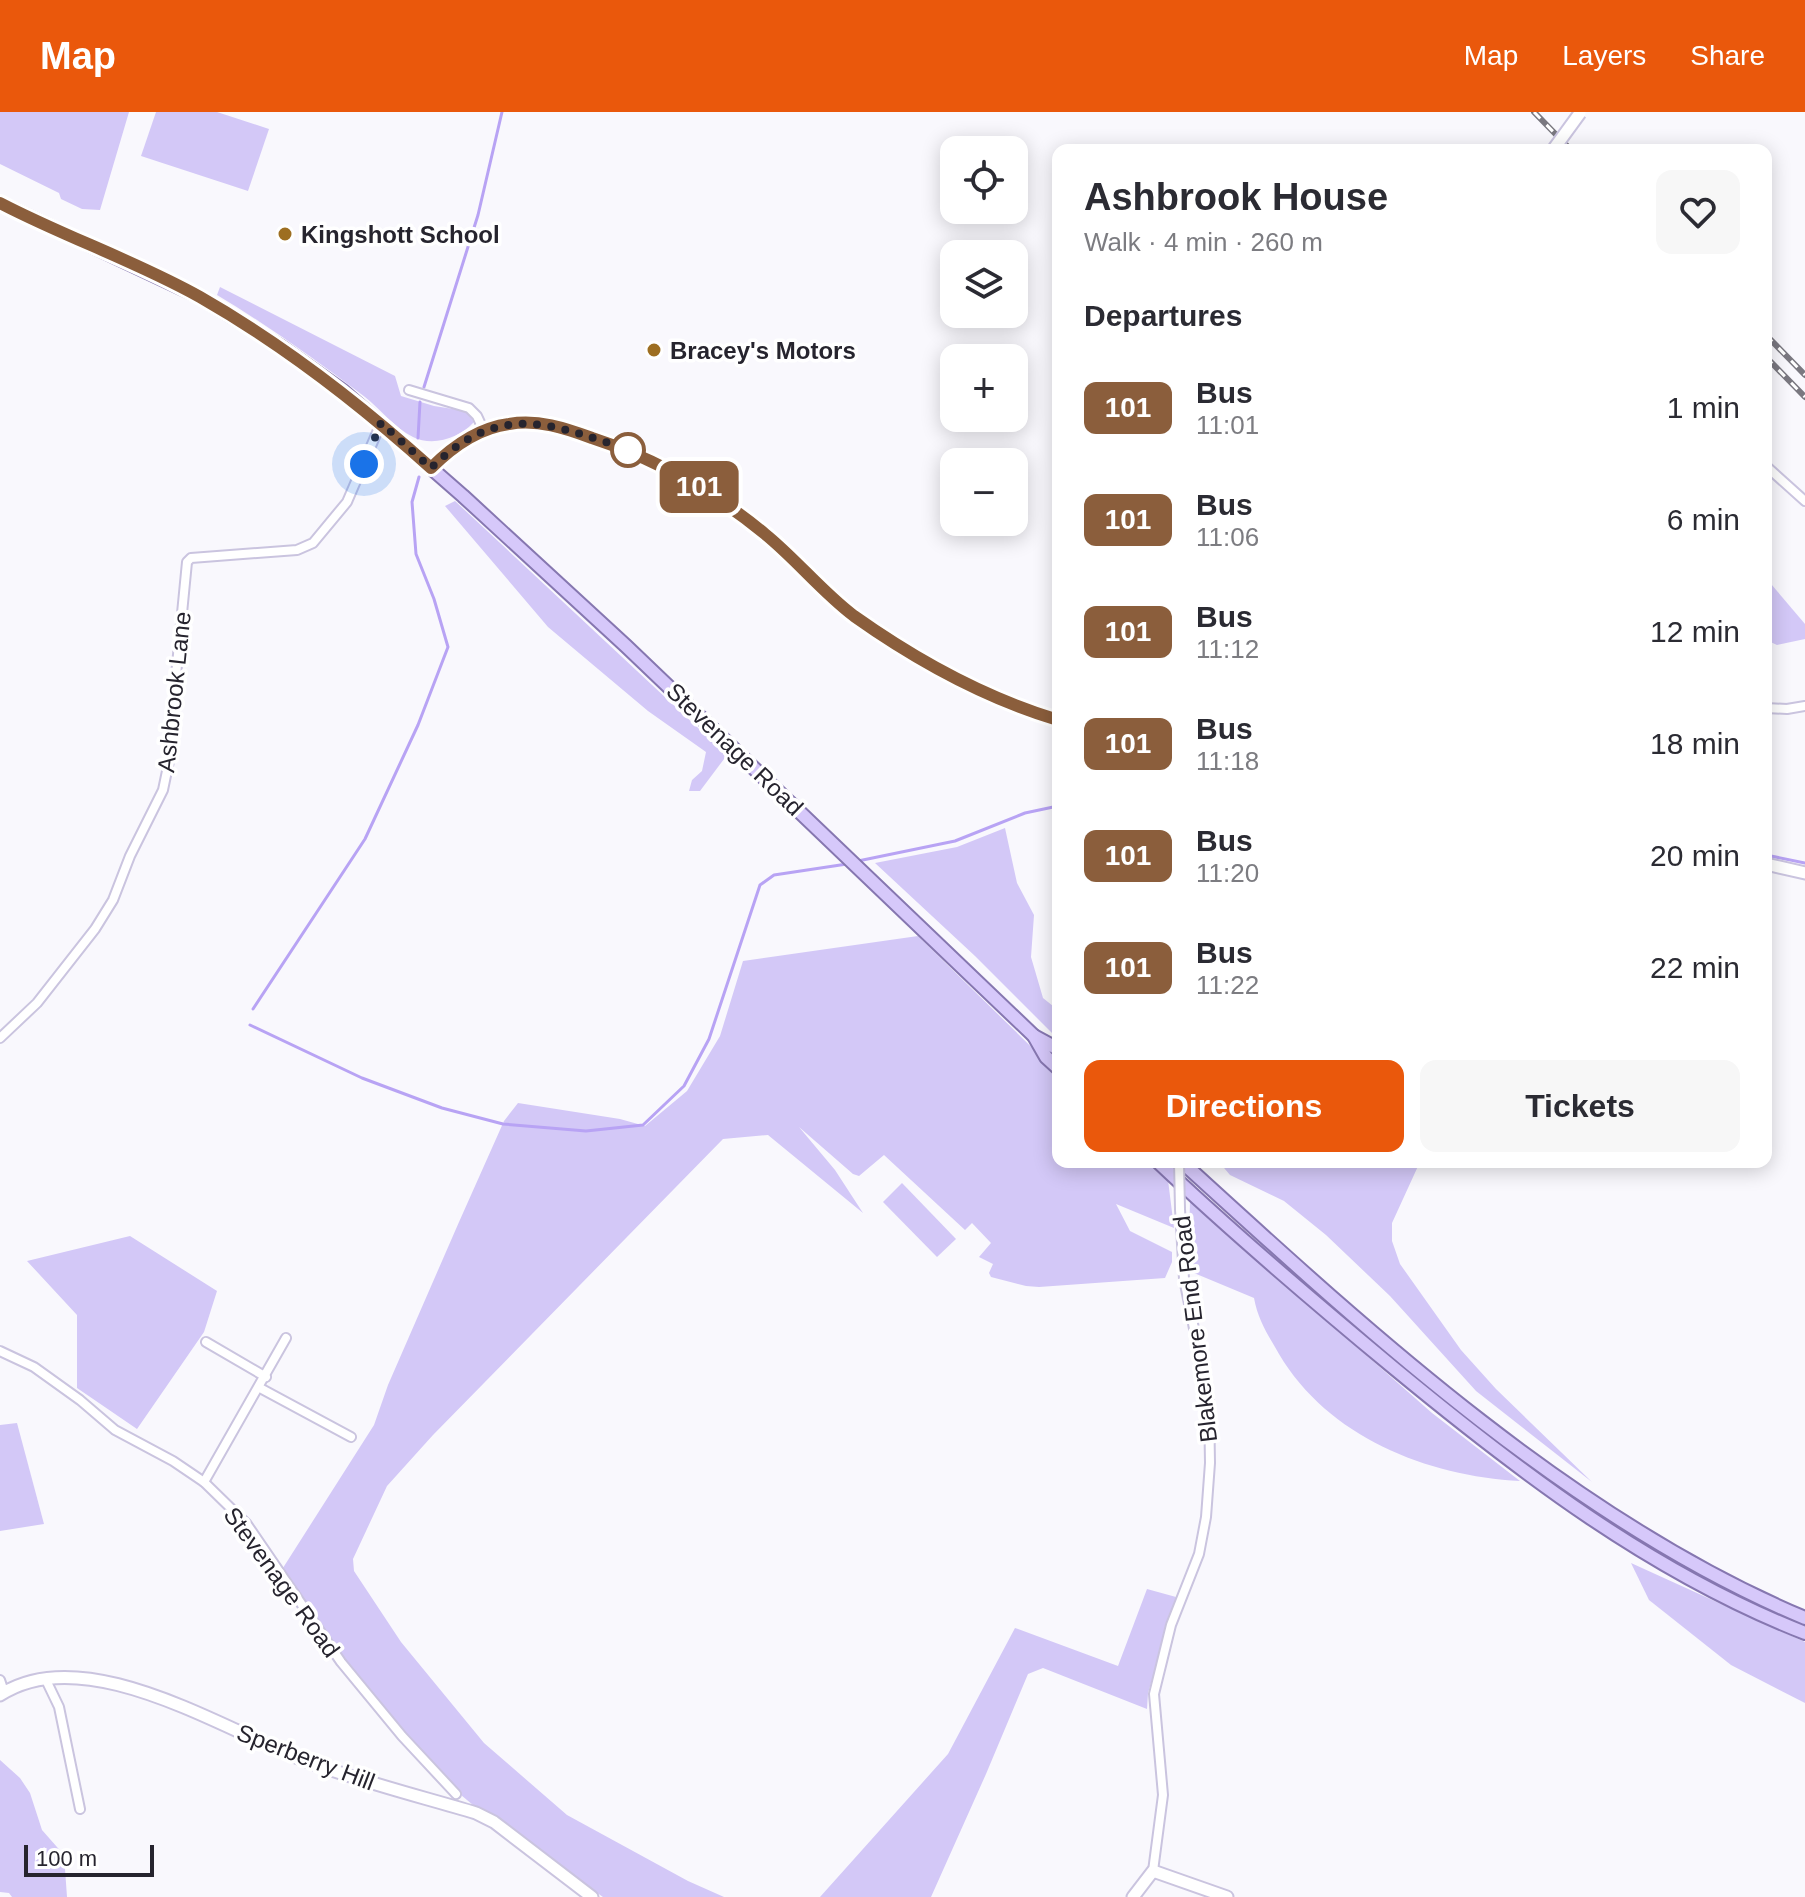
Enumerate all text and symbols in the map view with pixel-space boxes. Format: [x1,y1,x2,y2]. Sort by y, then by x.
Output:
text: Map [40,35,116,77]
text: Map [1464,40,1518,71]
text: Layers [1562,40,1646,71]
text: Share [1690,40,1765,71]
map controls [940,136,1028,536]
button: locate [940,136,1028,224]
button: heart [1656,170,1740,254]
text: Ashbrook House [1084,176,1388,218]
place label: Kingshott School [301,221,500,248]
marker: Kingshott School [276,225,294,243]
text: Walk · 4 min · 260 m [1084,227,1323,257]
button: layers [940,240,1028,328]
text: Departures [1084,299,1242,332]
place label: Bracey's Motors [670,337,856,364]
marker: Bracey's Motors [645,341,663,359]
button: + [940,344,1028,432]
text: Bus [1196,376,1253,409]
text: 1 min [1667,391,1740,424]
text: 101 [1105,392,1151,423]
text: 11:01 [1196,410,1259,440]
unlabelled marker [611,433,645,467]
your location [344,444,384,484]
button: − [940,448,1028,536]
line badge: 101 [653,461,745,513]
text: 101 [676,471,722,502]
text: Bus [1196,488,1253,521]
text: 6 min [1667,503,1740,536]
text: 101 [1105,504,1151,535]
text: 11:06 [1196,522,1259,552]
text: Bus [1196,600,1253,633]
street label: Ashbrook Lane [152,610,196,774]
text: 12 min [1650,615,1740,648]
text: 101 [1105,616,1151,647]
text: 11:12 [1196,634,1259,664]
street label: Stevenage Road [661,677,809,821]
text: Bus [1196,712,1253,745]
text: 18 min [1650,727,1740,760]
text: 101 [1105,728,1151,759]
text: 11:18 [1196,746,1259,776]
text: Bus [1196,824,1253,857]
text: 20 min [1650,839,1740,872]
text: 101 [1105,840,1151,871]
text: 11:20 [1196,858,1259,888]
text: Bus [1196,936,1253,969]
text: 22 min [1650,951,1740,984]
text: 101 [1105,952,1151,983]
text: 11:22 [1196,970,1259,1000]
button: Directions [1084,1060,1404,1152]
button: Tickets [1420,1060,1740,1152]
street label: Blakemore End Road [1168,1214,1222,1444]
street label: Stevenage Road [219,1502,345,1662]
street label: Sperberry Hill [233,1718,379,1796]
scale bar [24,1841,154,1877]
text: 100 m [36,1846,97,1871]

